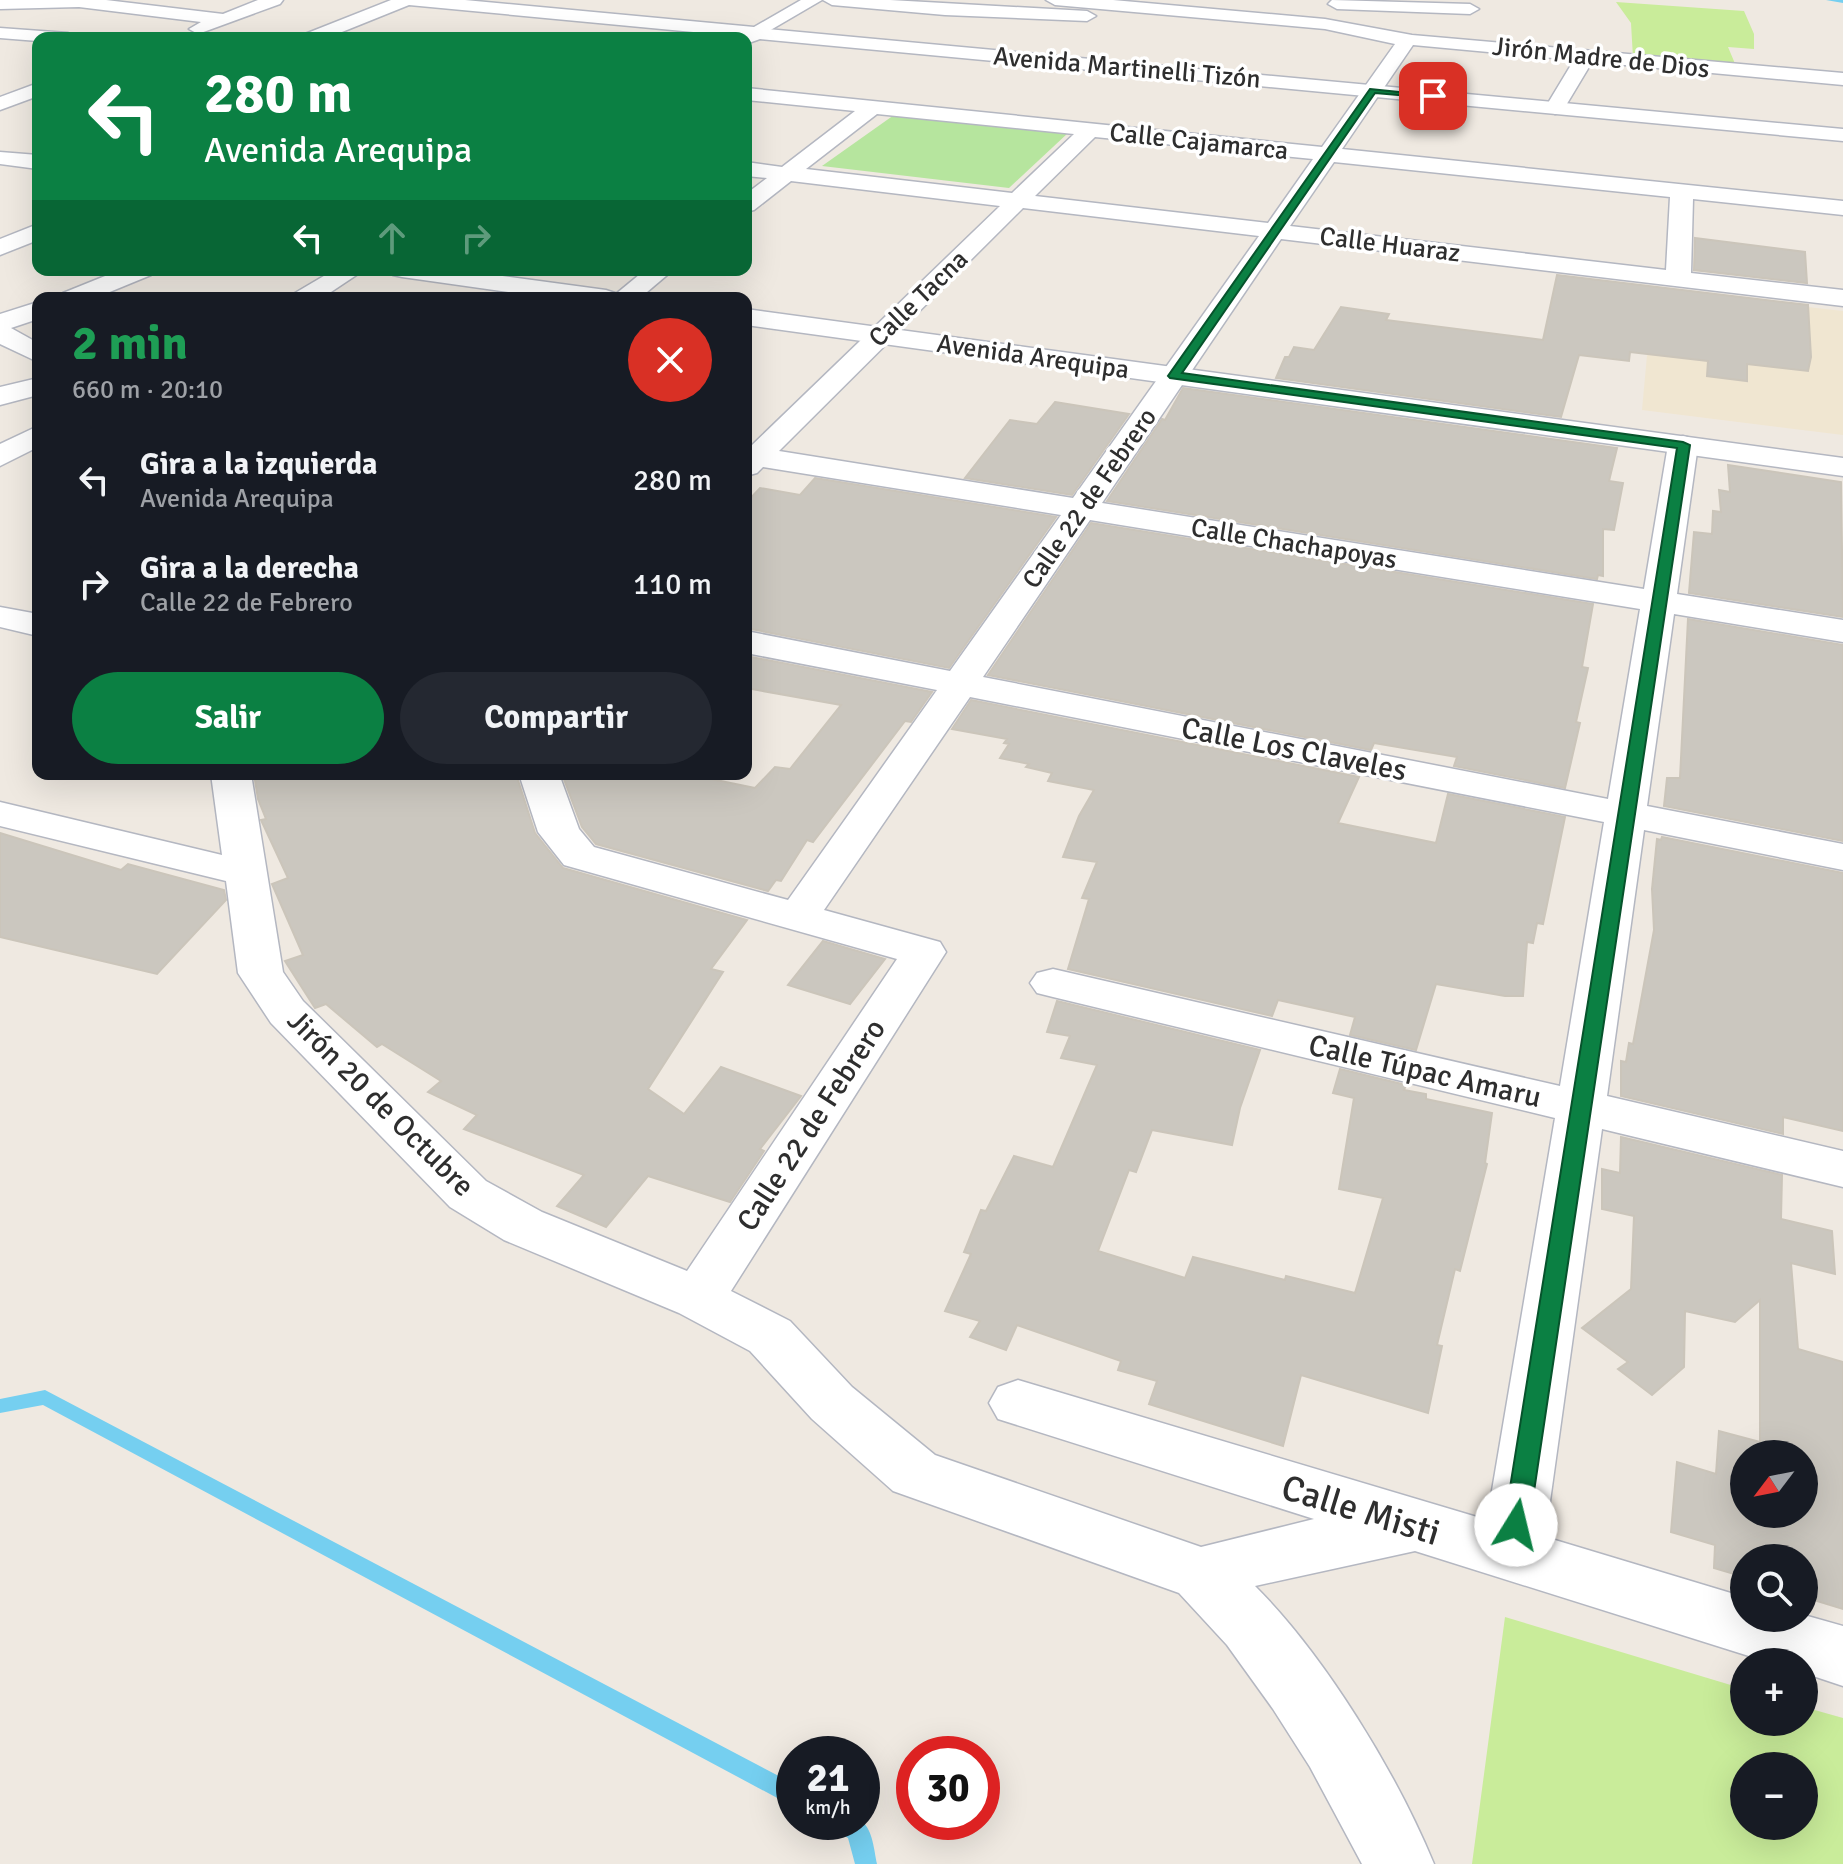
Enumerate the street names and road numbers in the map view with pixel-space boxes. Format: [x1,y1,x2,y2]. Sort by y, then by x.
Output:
street label: Jirón Madre de Dios [1491,31,1711,85]
street label: Avenida Martinelli Tizón [992,40,1262,96]
street label: Calle Cajamarca [1108,117,1290,167]
street label: Calle Huaraz [1318,221,1462,269]
street label: Calle Tacna [862,244,975,354]
street label: Avenida Arequipa [935,328,1131,386]
street label: Calle 22 de Febrero [1016,402,1164,595]
street label: Calle Chachapoyas [1189,512,1399,576]
street label: Calle Los Claveles [1178,710,1410,789]
street label: Jirón 20 de Octubre [279,1002,482,1205]
street label: Calle 22 de Febrero [729,1012,894,1238]
street label: Calle Túpac Amaru [1305,1027,1545,1116]
street label: Calle Misti [1276,1465,1445,1556]

